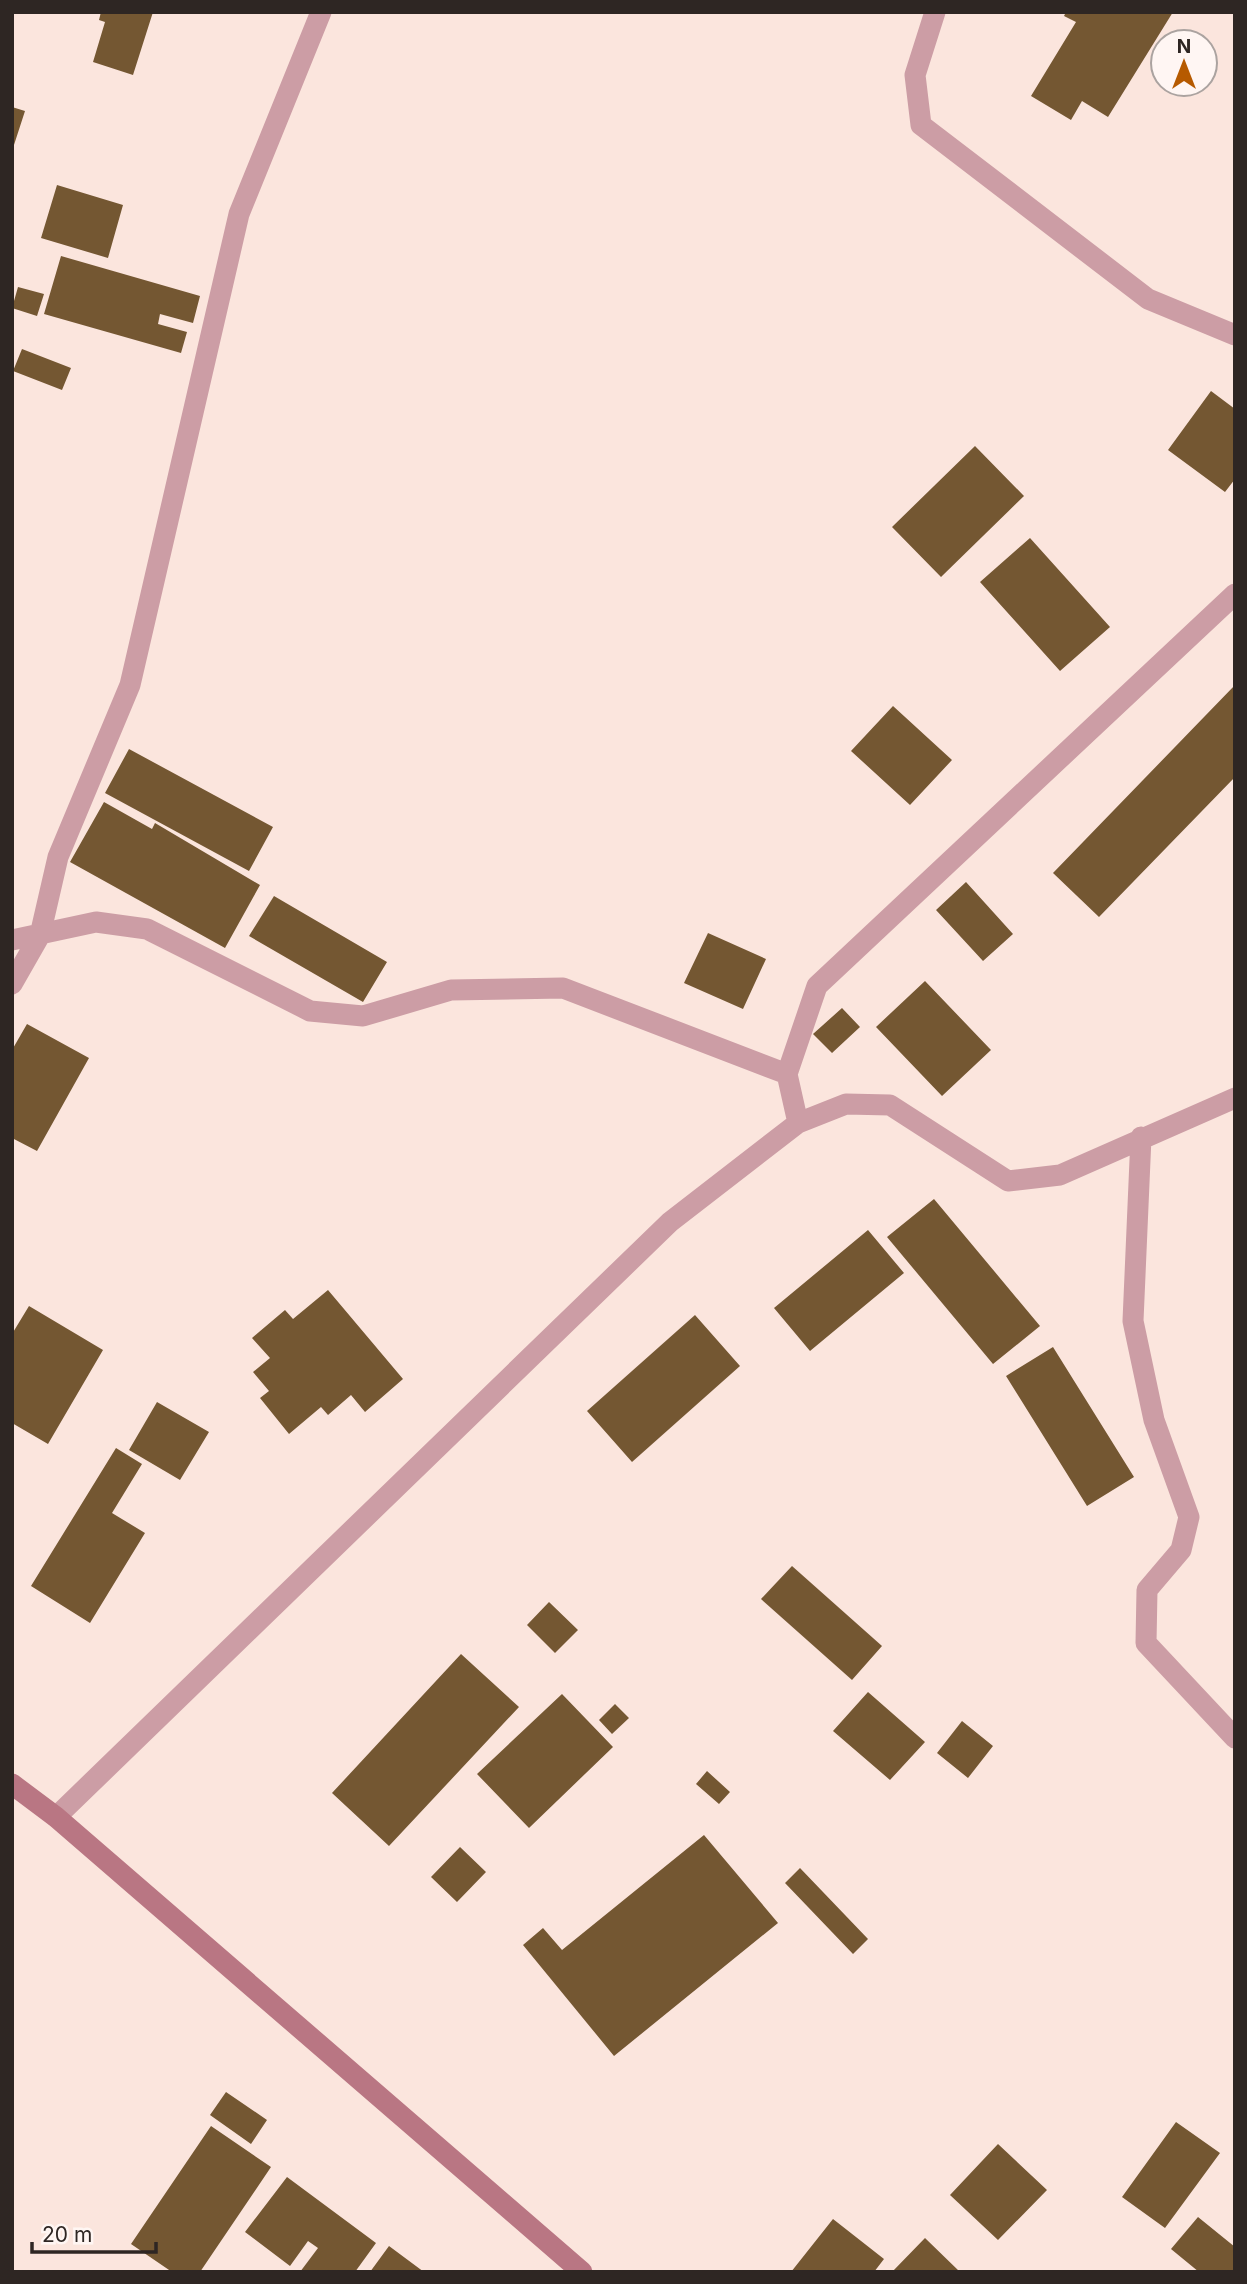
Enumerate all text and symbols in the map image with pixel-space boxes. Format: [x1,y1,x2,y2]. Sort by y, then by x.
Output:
north arrow [1149,28,1219,98]
text: N [1177,35,1191,58]
scale bar [32,2210,156,2254]
text: 20 m [42,2222,92,2247]

